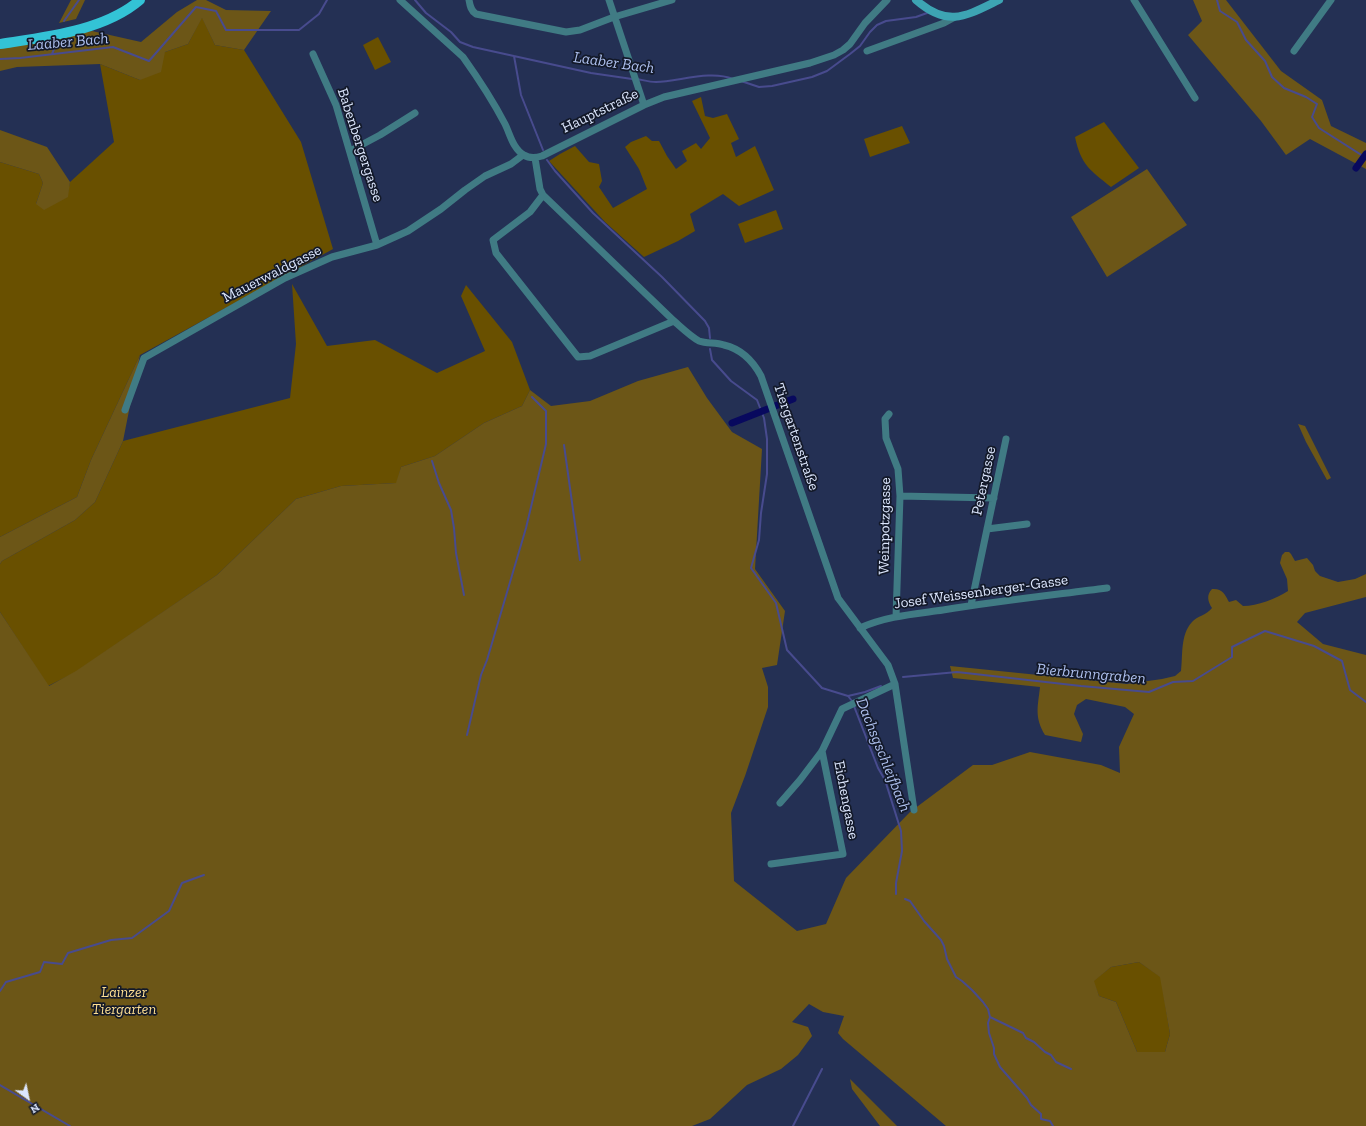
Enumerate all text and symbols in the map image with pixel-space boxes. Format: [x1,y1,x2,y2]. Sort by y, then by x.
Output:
water label: Laaber Bach [27,29,109,55]
water label: Laaber Bach [572,48,656,78]
street label: Hauptstraße [559,85,641,137]
street label: Babenbergergasse [333,86,387,204]
street label: Mauerwaldgasse [219,241,325,307]
street label: Tiergartenstraße [769,381,823,493]
street label: Petergasse [968,445,1000,517]
street label: Weinpotzgasse [875,477,895,575]
street label: Josef Weissenberger-Gasse [893,571,1069,613]
water label: Bierbrunngraben [1036,660,1146,688]
water label: Dachsgschleifbach [851,695,915,815]
street label: Eichengasse [830,759,862,841]
park label: Lainzer Tiergarten [92,984,156,1019]
north arrow [8,1078,48,1118]
text: N [28,1101,42,1116]

